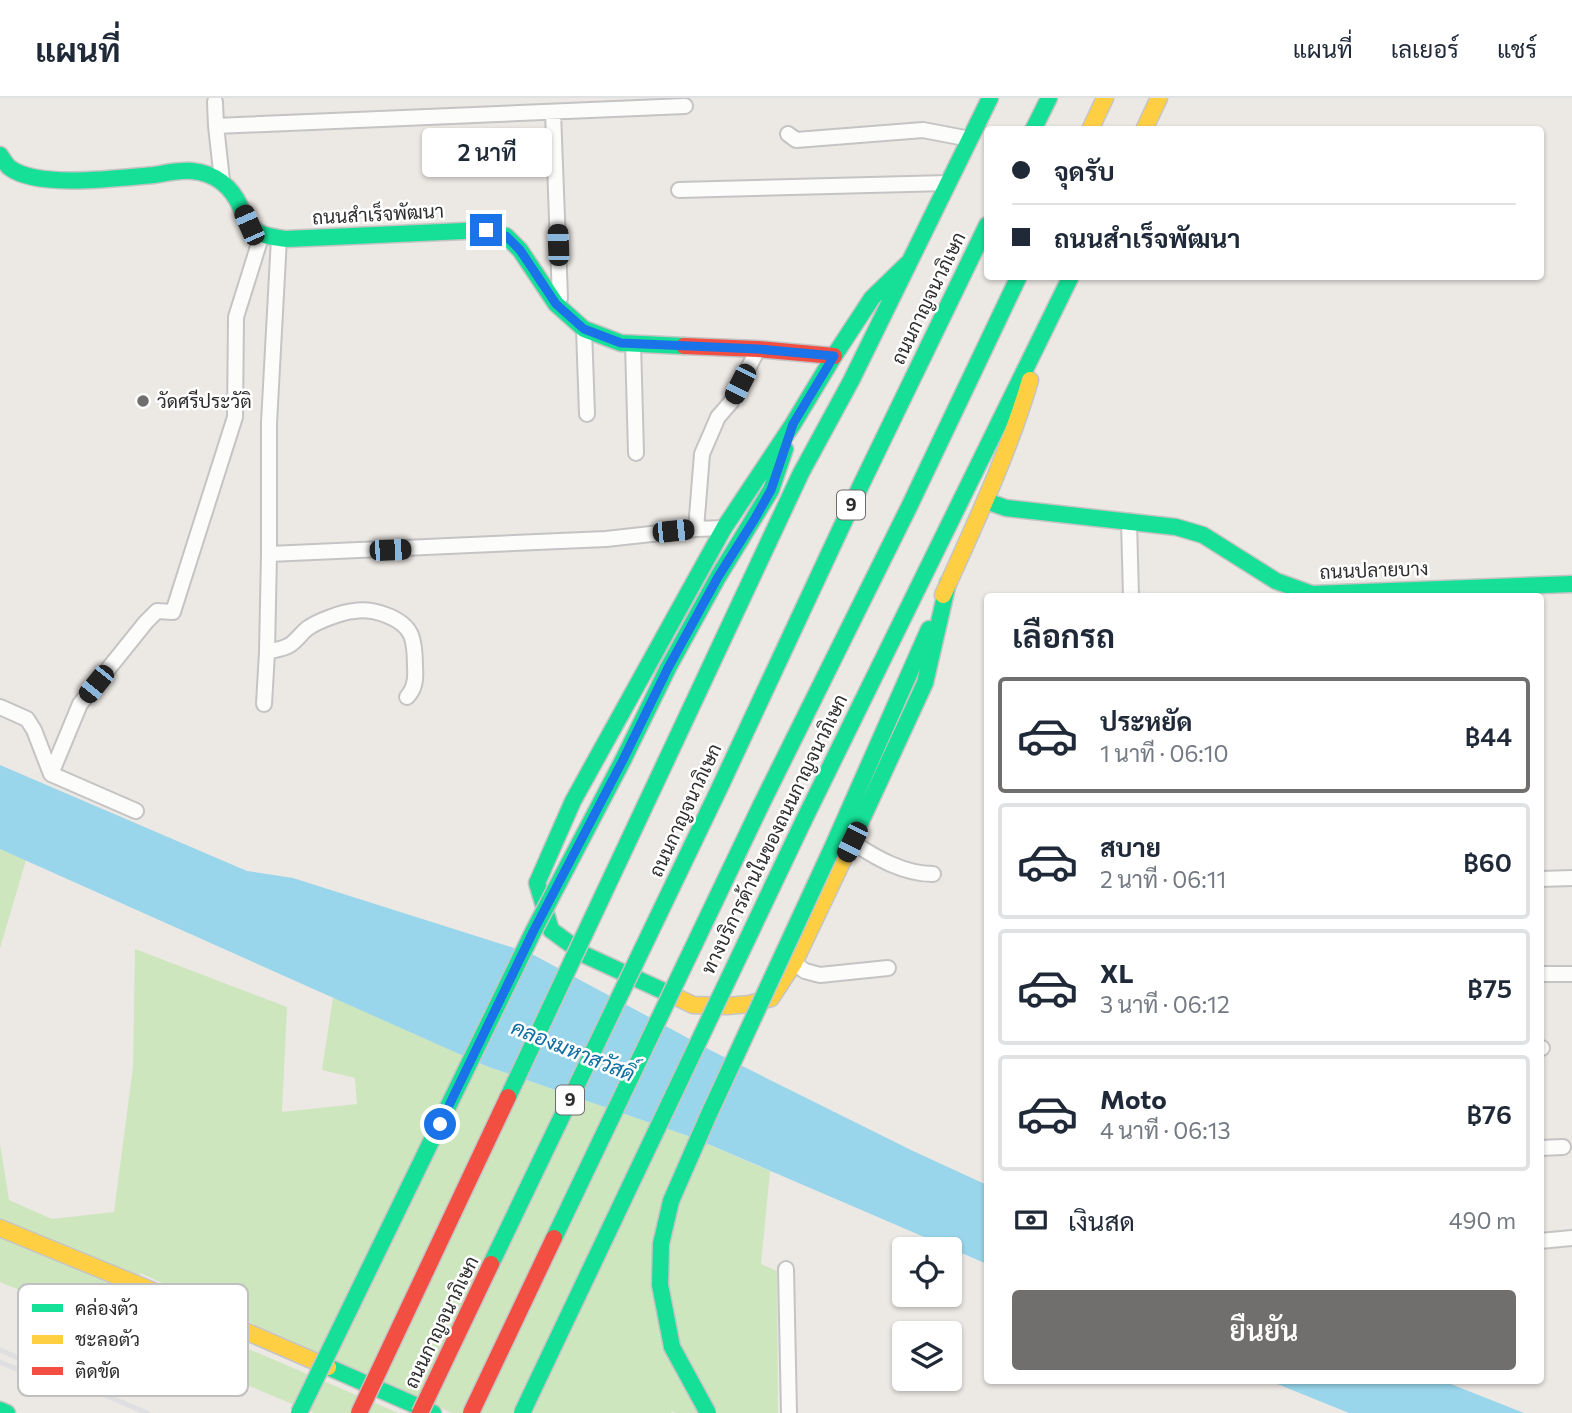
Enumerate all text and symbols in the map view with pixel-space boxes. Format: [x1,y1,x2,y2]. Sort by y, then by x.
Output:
text: แผนที่ [35,28,121,69]
text: แผนที่ [1293,34,1353,63]
text: เลเยอร์ [1391,34,1459,63]
text: แชร์ [1497,34,1537,63]
callout: 2 นาที [421,129,551,178]
text: 2 นาที [457,138,517,166]
text: จุดรับ [1054,155,1115,186]
street label: ถนนสำเร็จพัฒนา [311,198,444,228]
car [231,202,268,248]
route end [470,214,502,246]
text: ถนนสำเร็จพัฒนา [1054,222,1241,253]
car [547,224,570,266]
street label: ถนนกาญจนาภิเษก [886,228,970,368]
car [722,361,759,407]
place label: วัดศรีประวัติ [157,389,252,412]
marker: วัดศรีประวัติ [135,393,151,409]
road number: 9 [837,491,865,520]
car [652,518,695,544]
car [369,539,412,561]
street label: ถนนปลายบาง [1319,556,1429,583]
text: เลือกรถ [1012,615,1115,655]
car [75,661,118,707]
street label: ทางบริการด้านในของถนนกาญจนาภิเษก [696,690,852,978]
icon: car [1016,704,1079,767]
text: ประหยัด [1100,705,1193,736]
text: ฿44 [1465,720,1512,751]
street label: ถนนกาญจนาภิเษก [644,739,726,881]
text: 1 นาที · 06:10 [1100,739,1229,767]
car [834,819,871,865]
icon: car [1016,830,1079,893]
text: สบาย [1100,831,1161,862]
text: ฿60 [1463,846,1512,877]
text: 2 นาที · 06:11 [1100,865,1226,893]
icon: car [1016,956,1079,1019]
text: XL [1100,957,1134,988]
text: ฿75 [1467,972,1512,1003]
text: 3 นาที · 06:12 [1100,990,1230,1018]
water label: คลองมหาสวัสดิ์ [508,1008,644,1087]
icon: car [1016,1082,1079,1145]
text: Moto [1100,1083,1167,1114]
road number: 9 [556,1085,584,1114]
text: ฿76 [1467,1098,1512,1129]
route start [424,1108,456,1140]
text: 4 นาที · 06:13 [1100,1116,1231,1144]
icon: cash [1012,1201,1050,1239]
text: เงินสด [1068,1205,1135,1236]
text: 490 m [1449,1206,1516,1234]
map controls [892,1237,962,1391]
button: locate [892,1237,962,1307]
street label: ถนนกาญจนาภิเษก [399,1252,483,1392]
legend [18,1284,248,1396]
button: ยืนยัน [1012,1290,1516,1370]
text: คล่องตัว [75,1296,139,1319]
button: layers [892,1321,962,1391]
text: ชะลอตัว [75,1327,140,1350]
text: ติดขัด [75,1359,120,1382]

